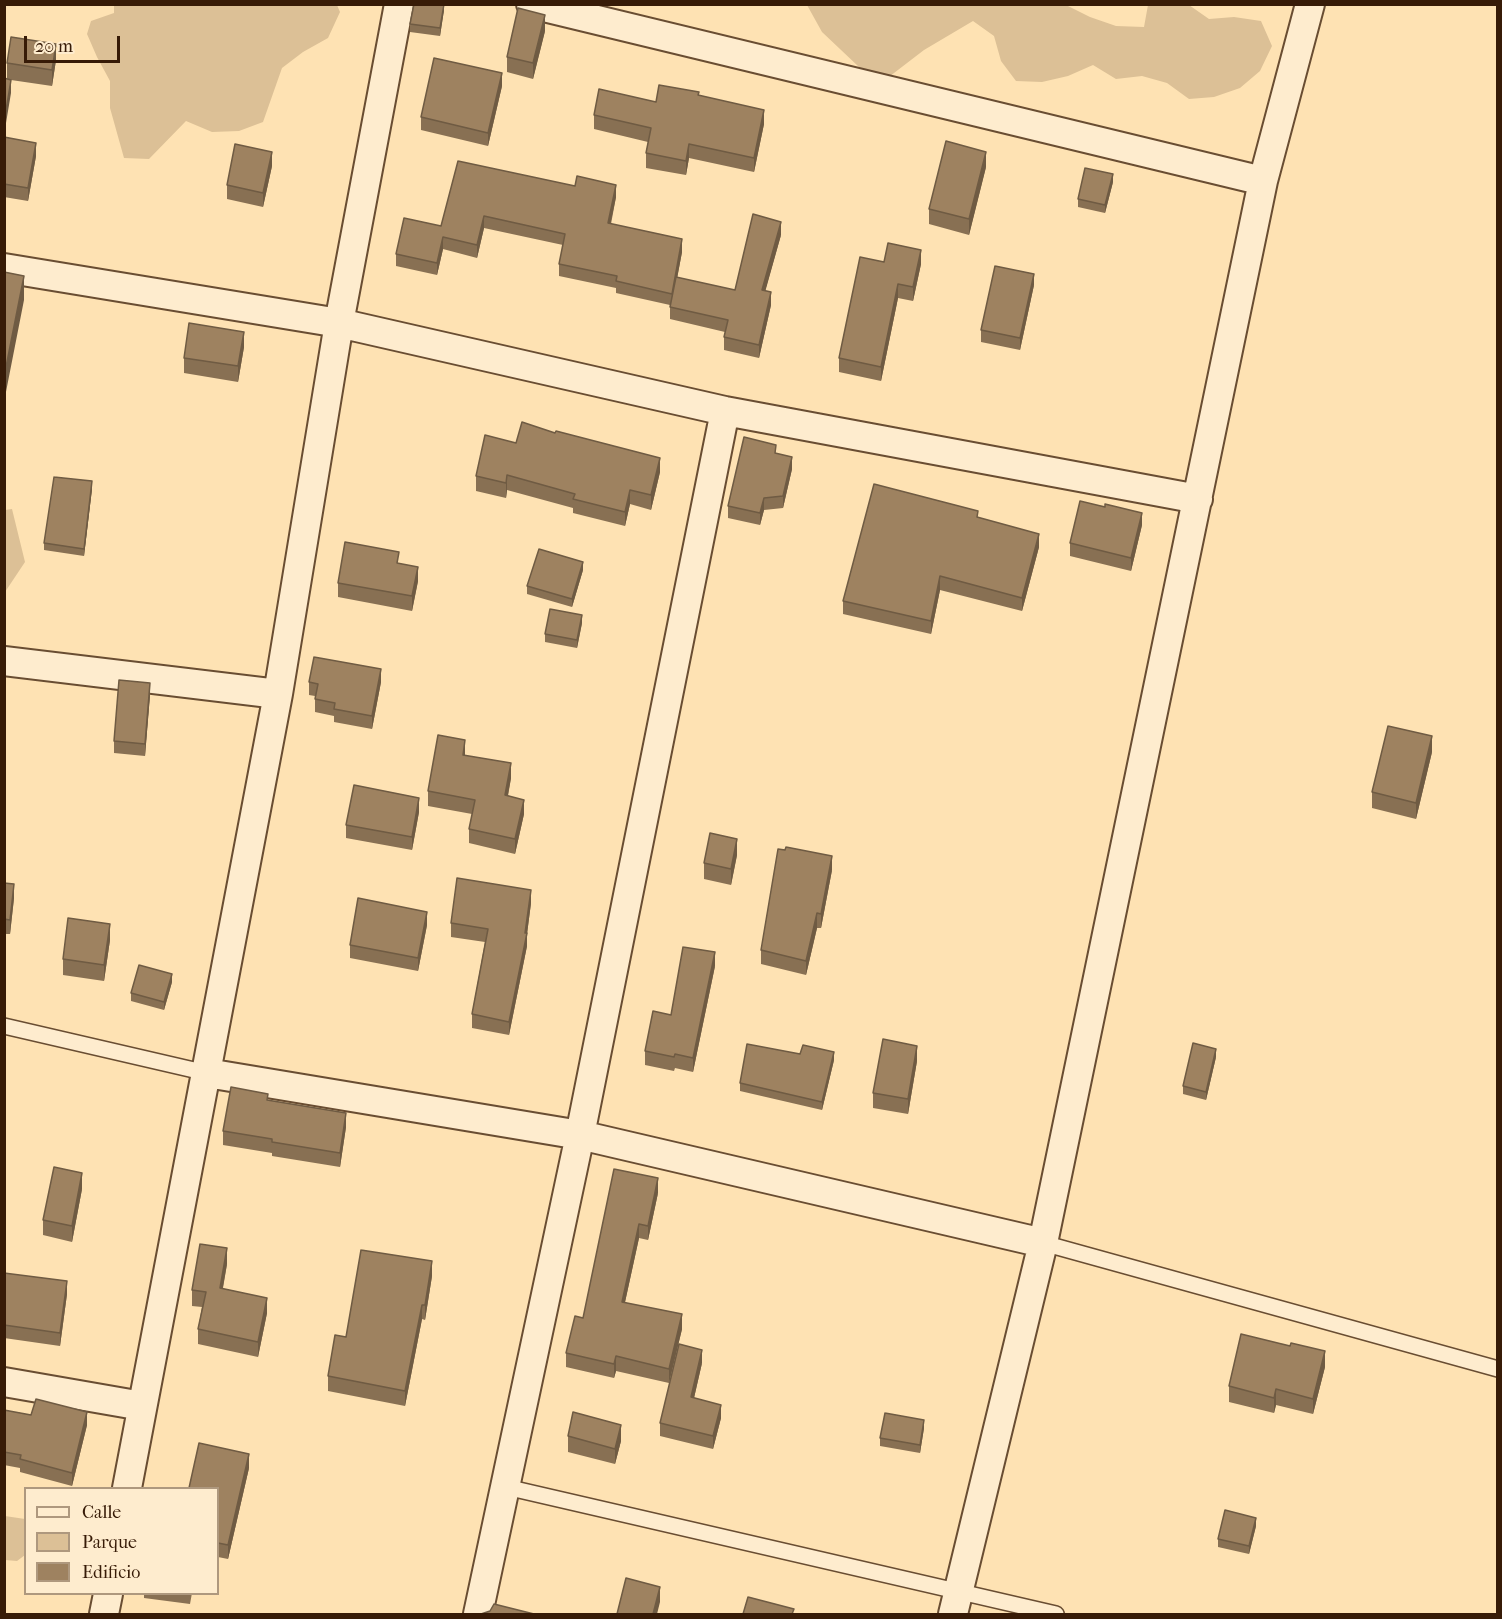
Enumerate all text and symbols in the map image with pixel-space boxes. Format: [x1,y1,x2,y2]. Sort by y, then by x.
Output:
scale bar [27,24,123,62]
text: 20 m [35,36,73,57]
legend [24,1487,219,1595]
text: Calle [82,1502,121,1523]
text: Parque [82,1532,137,1553]
text: Edificio [82,1562,140,1583]

